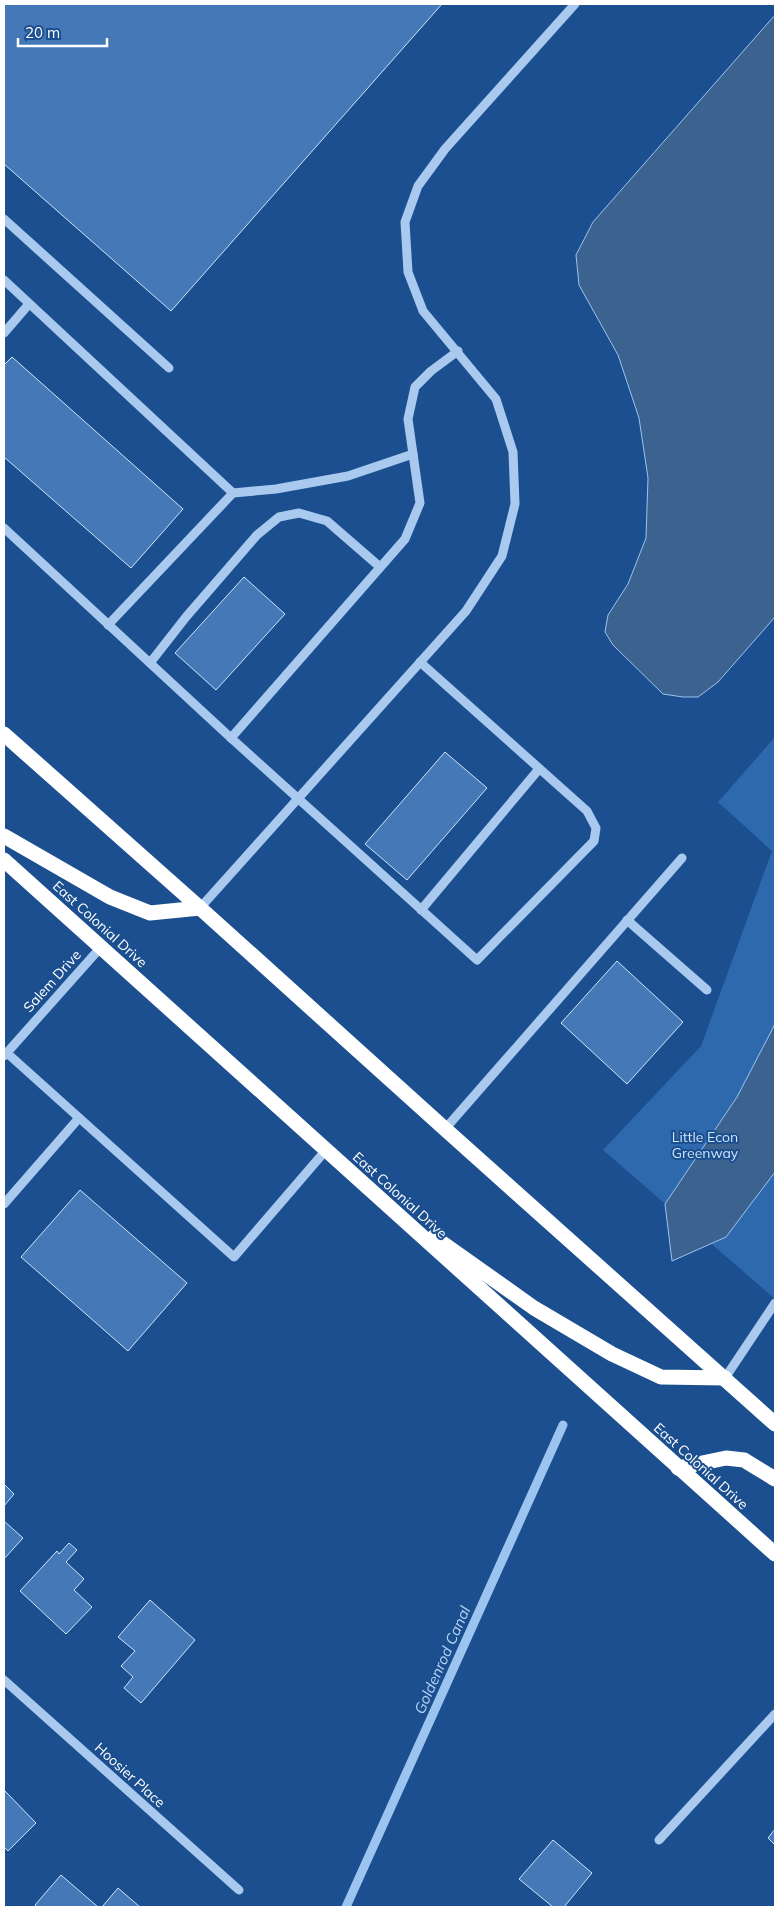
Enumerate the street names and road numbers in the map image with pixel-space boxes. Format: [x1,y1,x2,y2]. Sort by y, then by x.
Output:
street label: East Colonial Drive [49,877,151,971]
street label: Salem Drive [19,946,85,1016]
street label: East Colonial Drive [349,1148,451,1242]
street label: East Colonial Drive [650,1419,752,1513]
street label: Hoosier Place [91,1739,169,1811]

